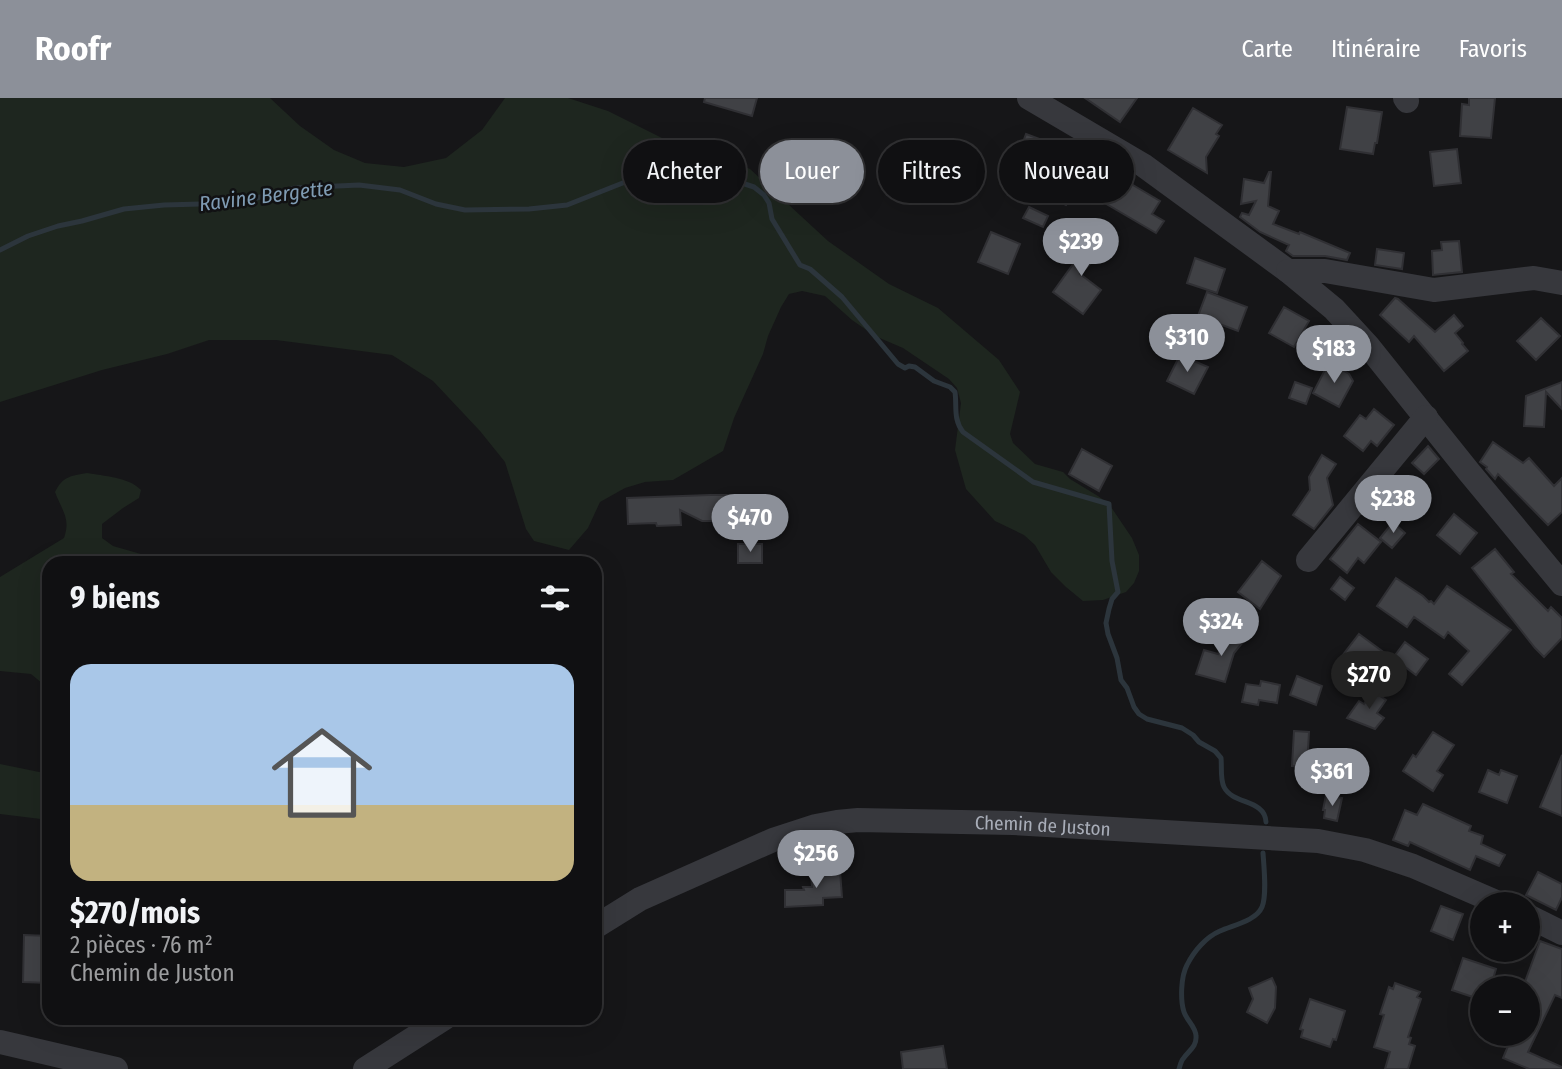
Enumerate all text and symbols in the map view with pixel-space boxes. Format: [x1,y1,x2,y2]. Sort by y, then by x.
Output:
text: Roofr [35,29,111,69]
text: Carte [1242,35,1293,63]
text: Itinéraire [1331,35,1421,63]
text: Favoris [1459,35,1527,63]
chip: Acheter [623,140,746,203]
chip: Louer [760,140,864,203]
chip: Filtres [878,140,985,203]
chip: Nouveau [999,140,1134,203]
water label: Ravine Bergette [198,175,334,217]
pin: $239 [1040,218,1122,278]
text: $239 [1059,227,1103,255]
pin: $310 [1146,314,1228,374]
text: $310 [1165,323,1209,351]
pin: $183 [1293,326,1375,385]
text: $183 [1312,334,1356,362]
pin: $238 [1352,476,1434,535]
text: $238 [1371,484,1415,512]
pin: $470 [709,494,791,554]
text: $470 [728,503,772,531]
icon: filters [536,579,574,617]
text: 9 biens [70,580,160,616]
pin: $324 [1180,598,1262,658]
text: $324 [1199,607,1243,635]
pin: $270 [1328,652,1410,711]
text: $270 [1347,660,1391,688]
icon: home [259,710,385,836]
pin: $361 [1291,748,1373,808]
text: $361 [1311,757,1353,785]
street label: Chemin de Juston [975,811,1111,840]
pin: $256 [775,830,857,890]
text: $256 [793,839,839,867]
map controls [1470,892,1540,1046]
button: + [1470,892,1540,962]
text: $270/mois [70,895,200,931]
text: 2 pièces · 76 m² [70,931,213,959]
text: Chemin de Juston [70,959,235,987]
button: − [1470,976,1540,1046]

